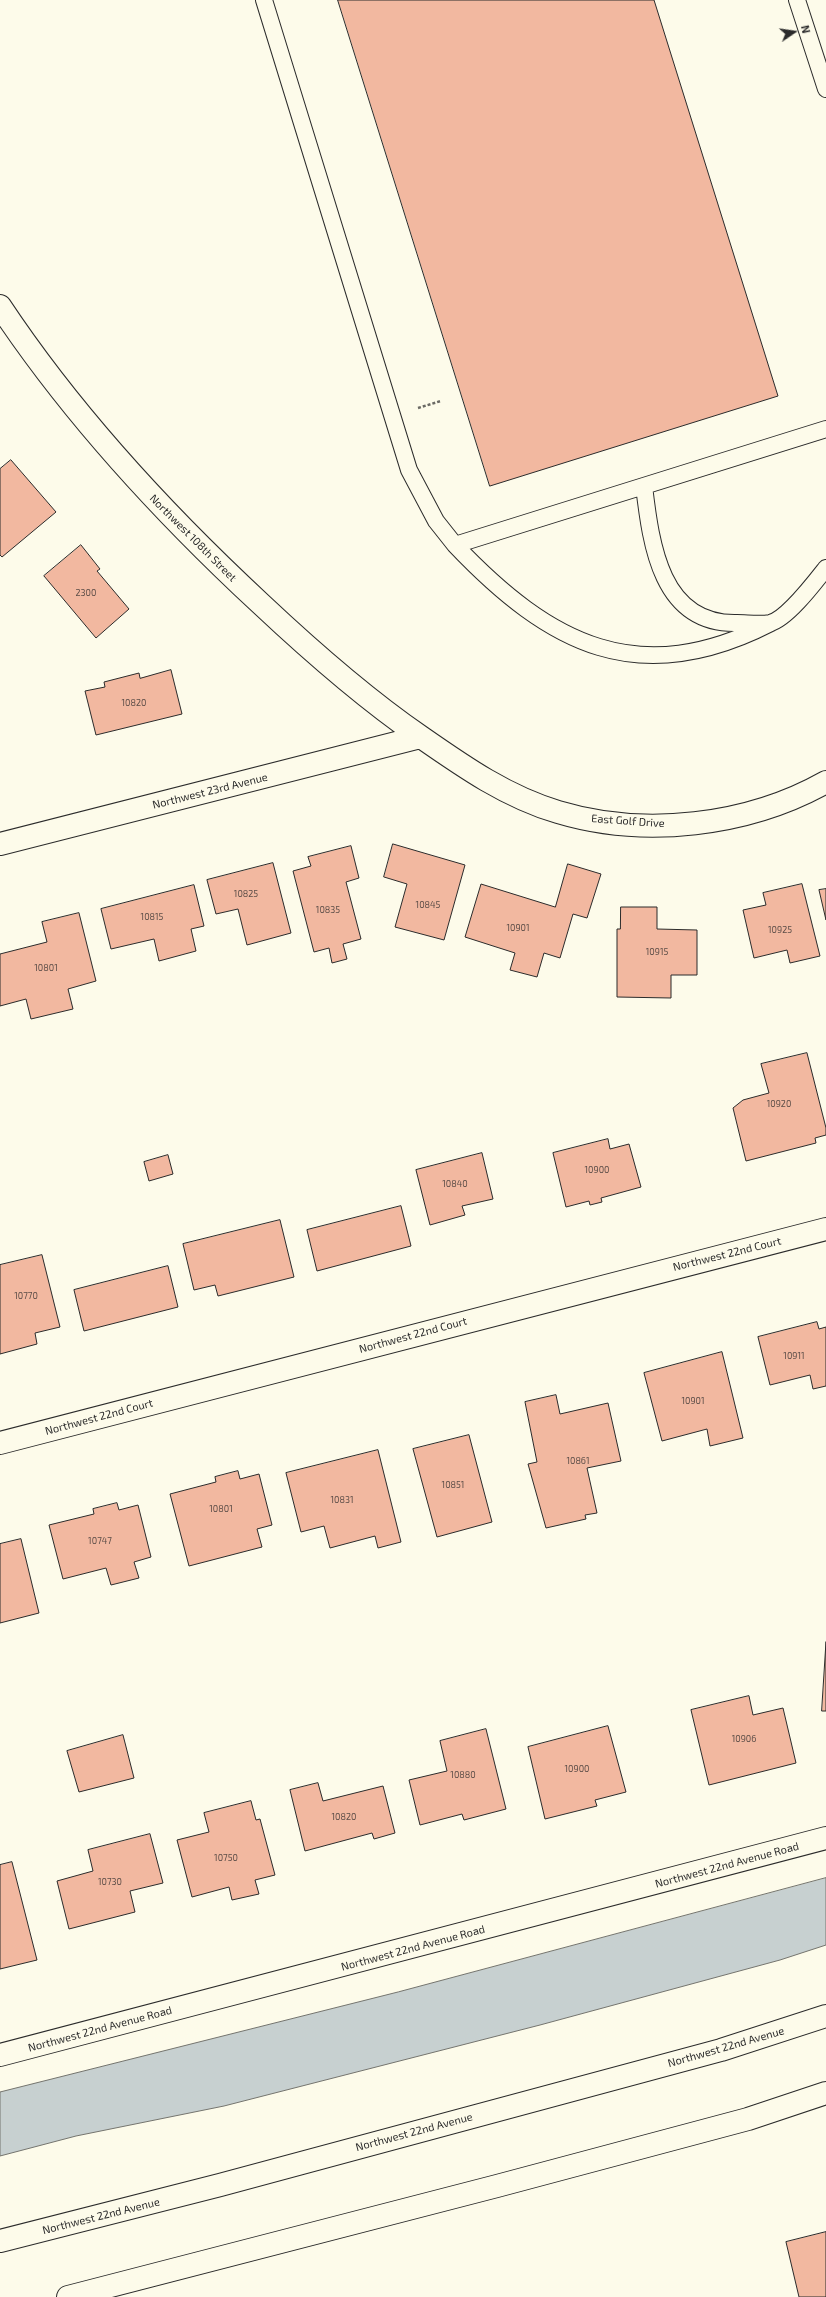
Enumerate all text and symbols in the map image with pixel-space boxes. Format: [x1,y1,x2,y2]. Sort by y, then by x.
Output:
north arrow [774,12,814,52]
text: N [799,24,813,35]
street label: Northwest 108th Street [147,492,239,584]
house number: 2300 [76,588,96,598]
house number: 10820 [122,698,146,708]
street label: Northwest 23rd Avenue [151,770,269,812]
street label: East Golf Drive [591,812,665,830]
house number: 10825 [234,889,258,899]
house number: 10845 [416,900,440,910]
house number: 10835 [316,905,340,915]
house number: 10815 [141,912,163,922]
house number: 10901 [506,923,530,933]
house number: 10925 [768,925,792,935]
house number: 10915 [646,947,668,957]
house number: 10801 [34,963,58,973]
house number: 10920 [767,1099,791,1109]
house number: 10900 [584,1165,610,1175]
house number: 10840 [442,1179,468,1189]
street label: Northwest 22nd Court [672,1234,782,1274]
house number: 10770 [14,1291,38,1301]
street label: Northwest 22nd Court [358,1314,468,1356]
house number: 10911 [783,1351,805,1361]
street label: Northwest 22nd Court [44,1396,154,1438]
house number: 10901 [681,1396,705,1406]
house number: 10861 [566,1456,590,1466]
house number: 10851 [442,1480,464,1490]
house number: 10831 [330,1495,354,1505]
house number: 10801 [209,1504,233,1514]
house number: 10747 [88,1536,112,1546]
house number: 10906 [732,1734,756,1744]
house number: 10900 [564,1764,590,1774]
house number: 10880 [450,1770,476,1780]
house number: 10820 [332,1812,356,1822]
street label: Northwest 22nd Avenue Road [654,1839,800,1891]
house number: 10750 [214,1853,238,1863]
house number: 10730 [98,1877,122,1887]
street label: Northwest 22nd Avenue Road [340,1922,486,1974]
street label: Northwest 22nd Avenue Road [27,2003,173,2055]
street label: Northwest 22nd Avenue [666,2024,786,2070]
street label: Northwest 22nd Avenue [354,2110,474,2154]
street label: Northwest 22nd Avenue [41,2195,161,2237]

